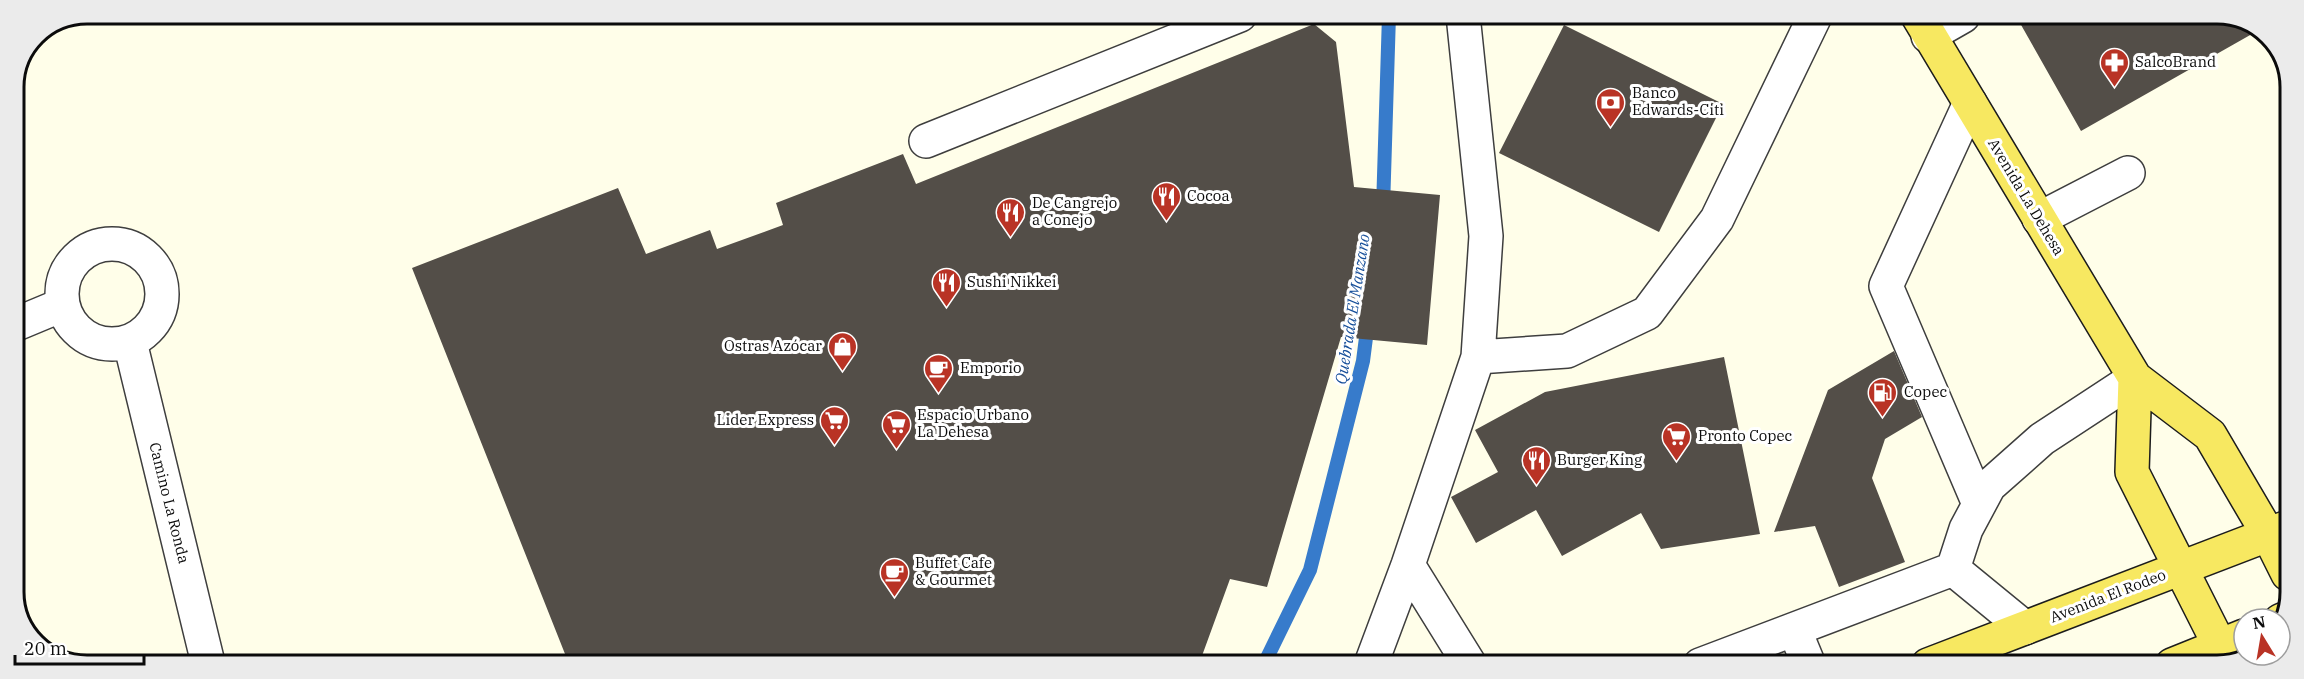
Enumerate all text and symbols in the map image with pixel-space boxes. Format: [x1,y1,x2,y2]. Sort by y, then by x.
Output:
pharmacy icon: SalcoBrand [2098,46,2130,88]
place label: SalcoBrand [2135,52,2216,71]
place label: Banco Edwards-Citi [1632,83,1724,119]
bank icon: Banco Edwards-Citi [1595,86,1627,128]
street label: Avenida La Dehesa [1984,135,2069,259]
restaurant icon: Cocoa [1150,180,1182,222]
place label: Cocoa [1187,186,1230,205]
place label: De Cangrejo a Conejo [1032,193,1117,229]
restaurant icon: De Cangrejo a Conejo [995,196,1027,238]
water label: Quebrada El Manzano [1330,232,1374,386]
restaurant icon: Sushi Nikkei [930,266,962,308]
place label: Sushi Nikkei [967,272,1057,291]
shop icon: Ostras Azócar [827,330,859,372]
place label: Ostras Azócar [724,336,822,355]
cafe icon: Emporio [923,352,955,394]
place label: Emporio [960,358,1022,377]
fuel station icon: Copec [1867,376,1899,418]
place label: Copec [1904,382,1947,401]
supermarket icon: Lider Express [819,404,851,446]
place label: Espacio Urbano La Dehesa [917,405,1029,441]
supermarket icon: Espacio Urbano La Dehesa [880,408,912,450]
place label: Lider Express [717,410,814,429]
supermarket icon: Pronto Copec [1661,420,1693,462]
place label: Pronto Copec [1698,426,1793,445]
street label: Camino La Ronda [145,440,194,565]
restaurant icon: Burger King [1520,444,1552,486]
place label: Burger King [1557,450,1642,469]
place label: Buffet Cafe & Gourmet [915,553,992,589]
cafe icon: Buffet Cafe & Gourmet [878,556,910,598]
street label: Avenida El Rodeo [2047,565,2168,626]
north arrow [2232,607,2292,667]
text: N [2251,611,2267,633]
scale bar [15,628,144,666]
text: 20 m [24,637,67,660]

